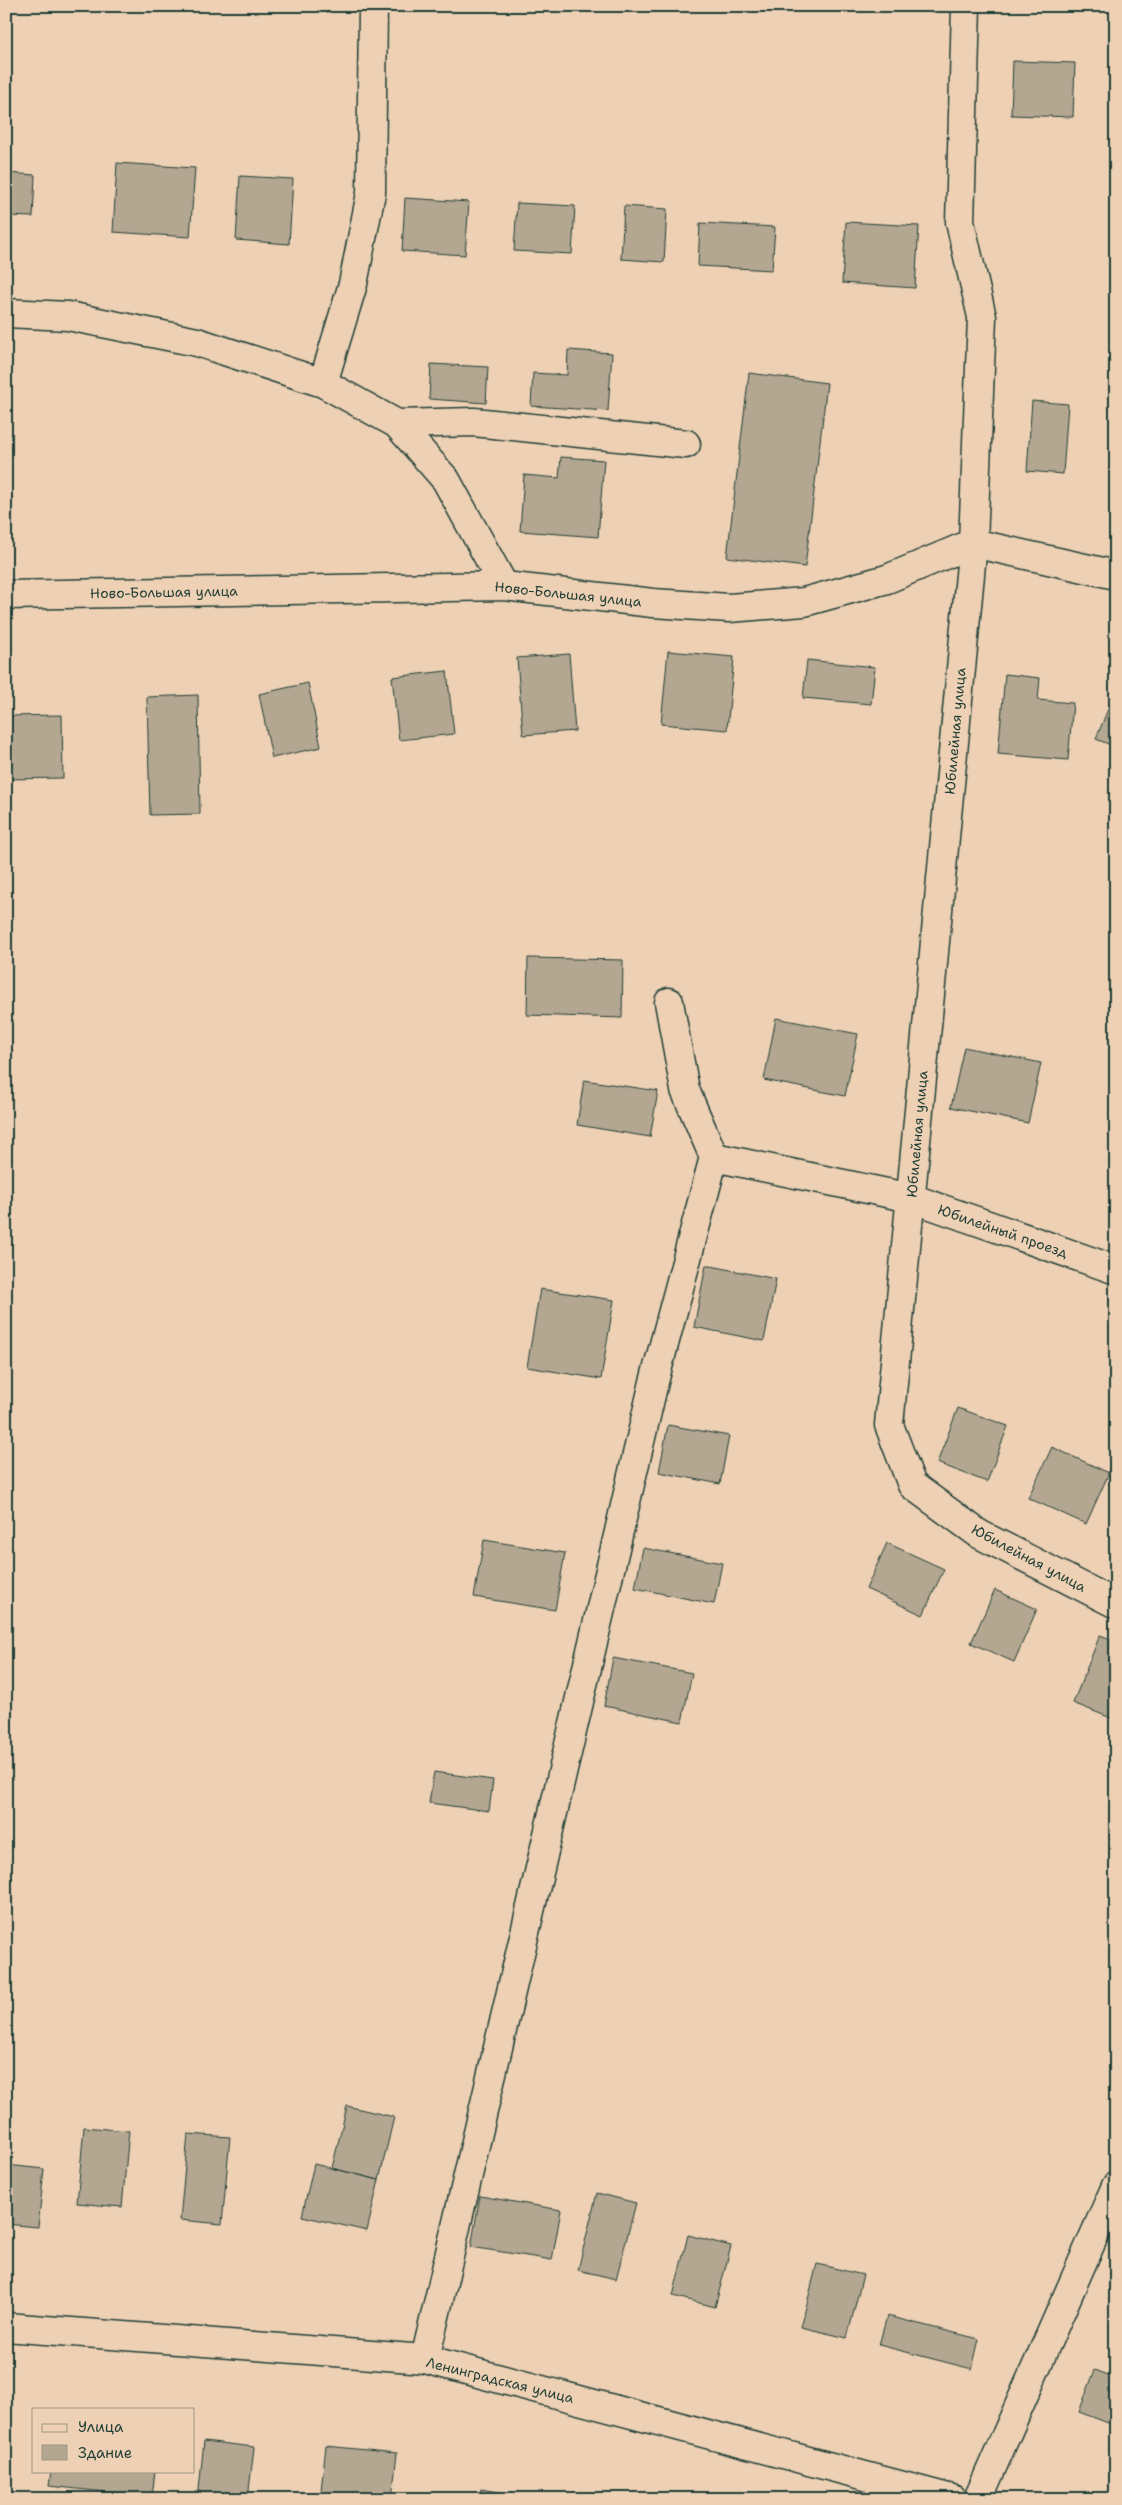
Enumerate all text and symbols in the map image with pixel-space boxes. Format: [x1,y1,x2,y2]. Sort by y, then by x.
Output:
street label: Ново-Большая улица [493,577,643,611]
street label: Ново-Большая улица [90,582,238,602]
street label: Юбилейная улица [940,667,970,795]
street label: Юбилейная улица [902,1070,932,1198]
street label: Юбилейный проезд [936,1200,1070,1262]
street label: Юбилейная улица [969,1520,1090,1596]
street label: Ленинградская улица [424,2353,576,2407]
legend [32,2408,195,2472]
text: Улица [78,2417,124,2437]
text: Здание [78,2443,132,2463]

